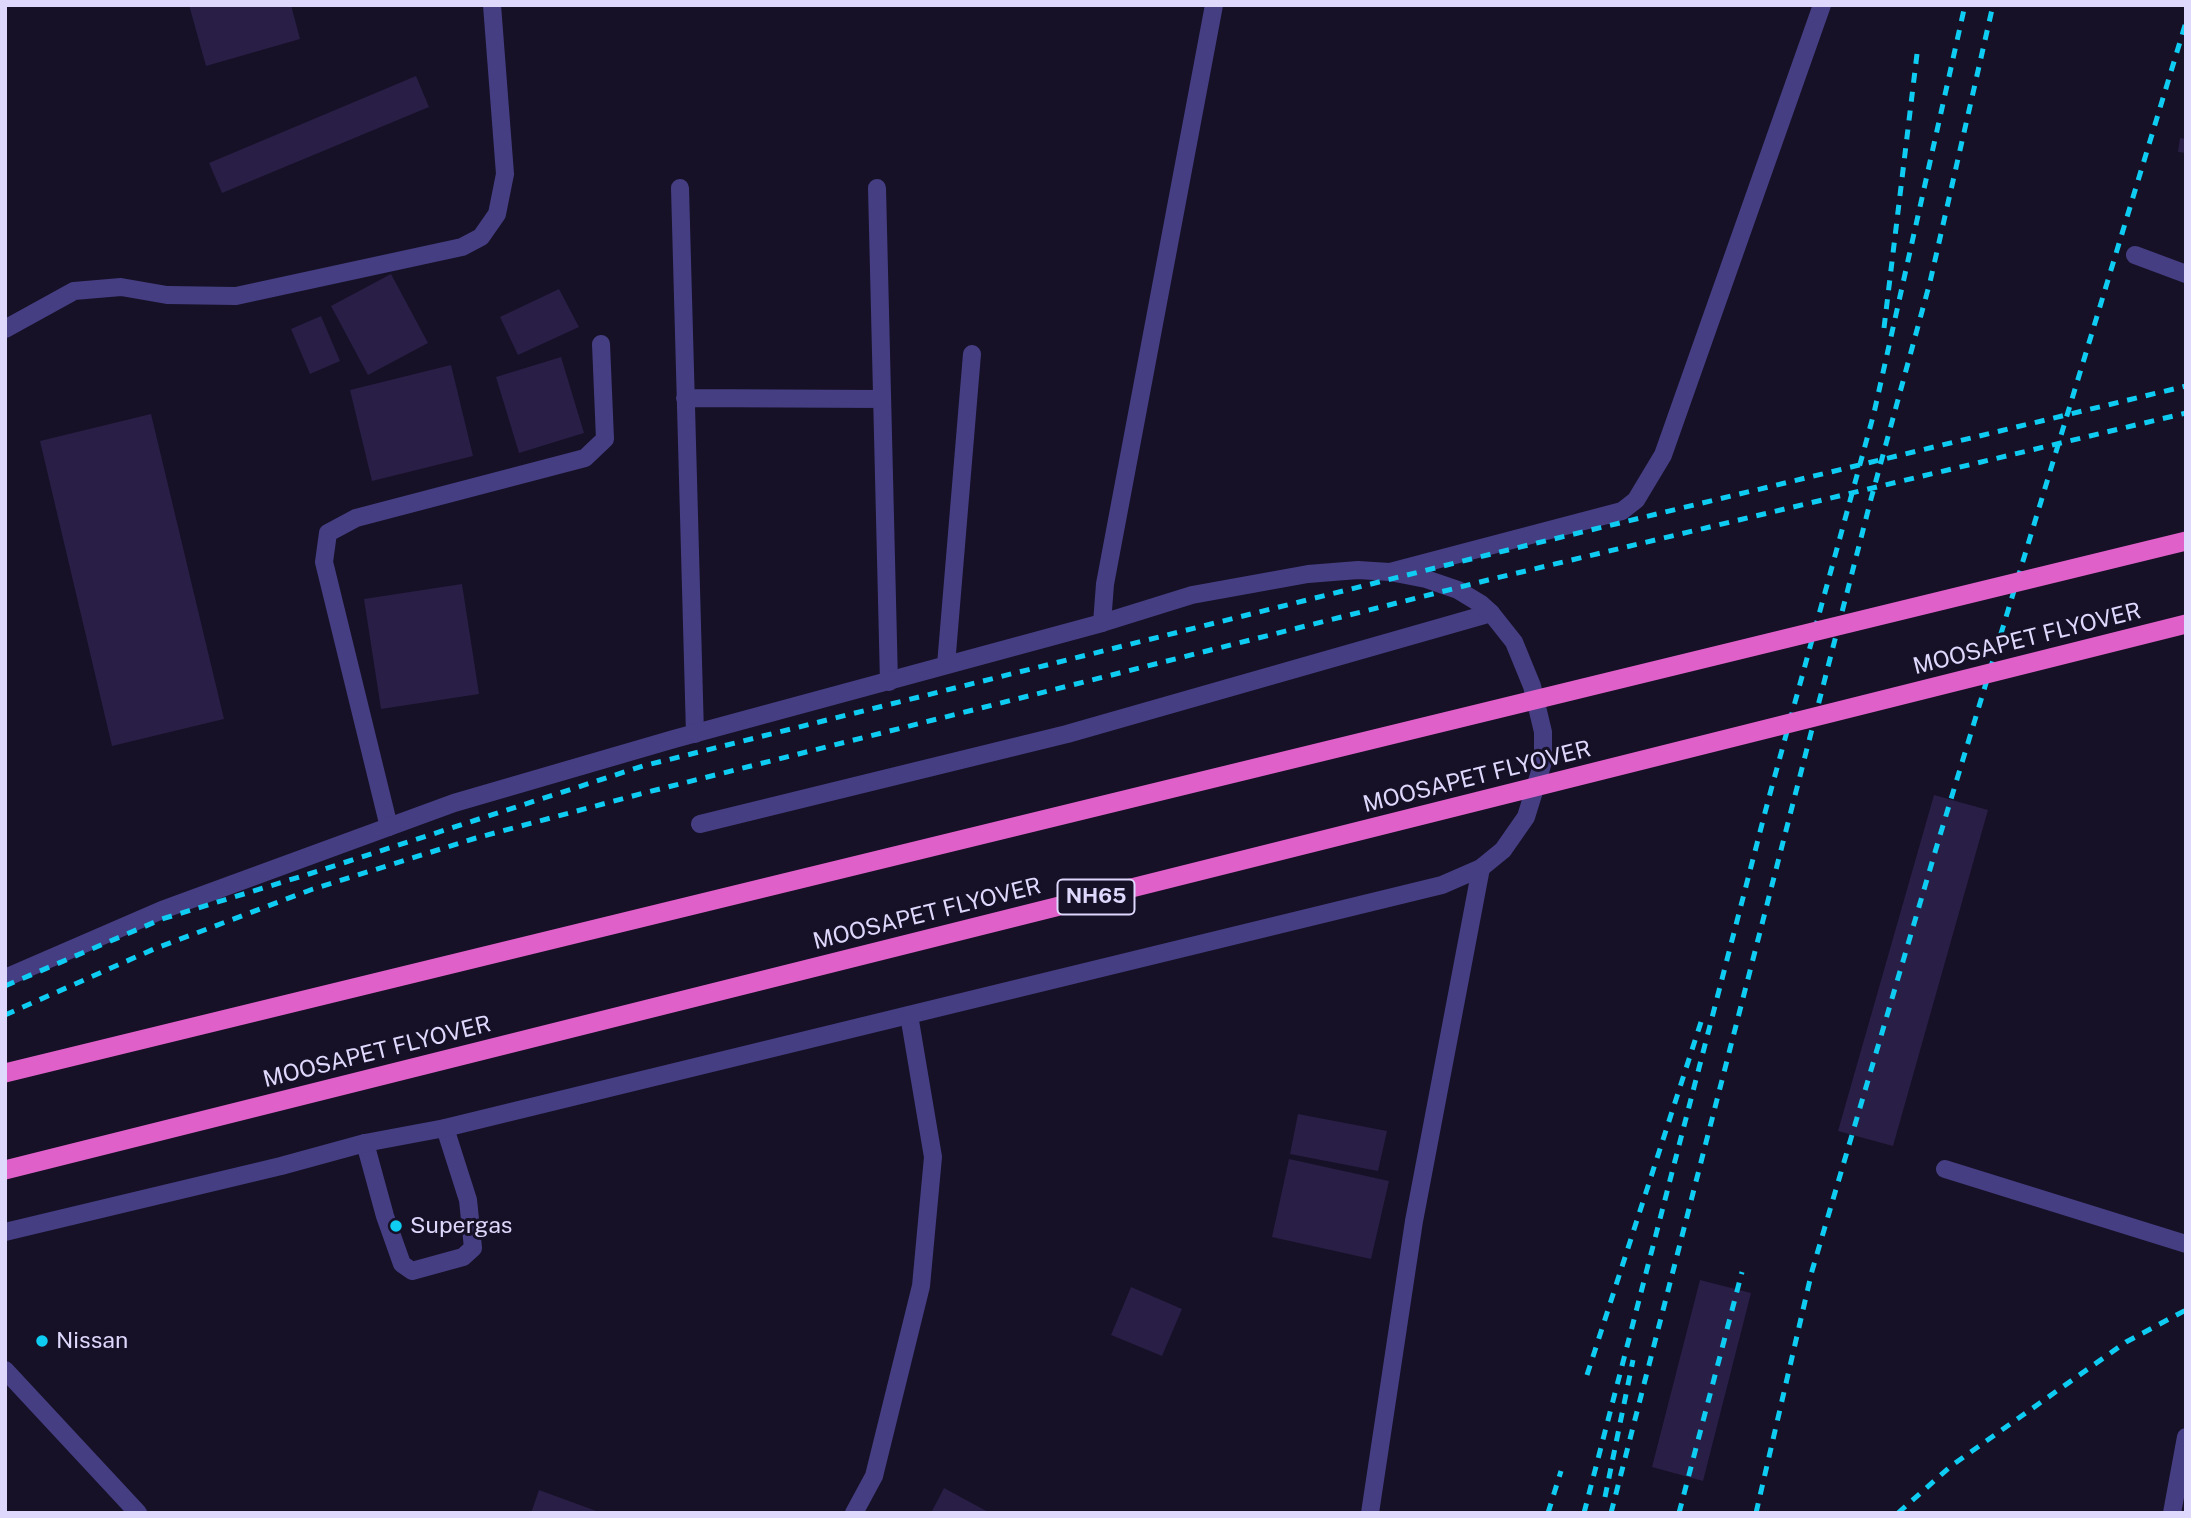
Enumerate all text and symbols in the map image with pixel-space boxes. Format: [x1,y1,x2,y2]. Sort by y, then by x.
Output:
street label: MOOSAPET FLYOVER [1910,597,2144,681]
street label: MOOSAPET FLYOVER [1360,735,1594,819]
street label: MOOSAPET FLYOVER [810,872,1044,956]
road number: NH65 [1058,880,1134,914]
street label: MOOSAPET FLYOVER [260,1010,494,1094]
place label: Supergas [410,1212,512,1240]
marker: Supergas [388,1218,404,1234]
place label: Nissan [56,1327,128,1355]
marker: Nissan [34,1333,50,1349]

